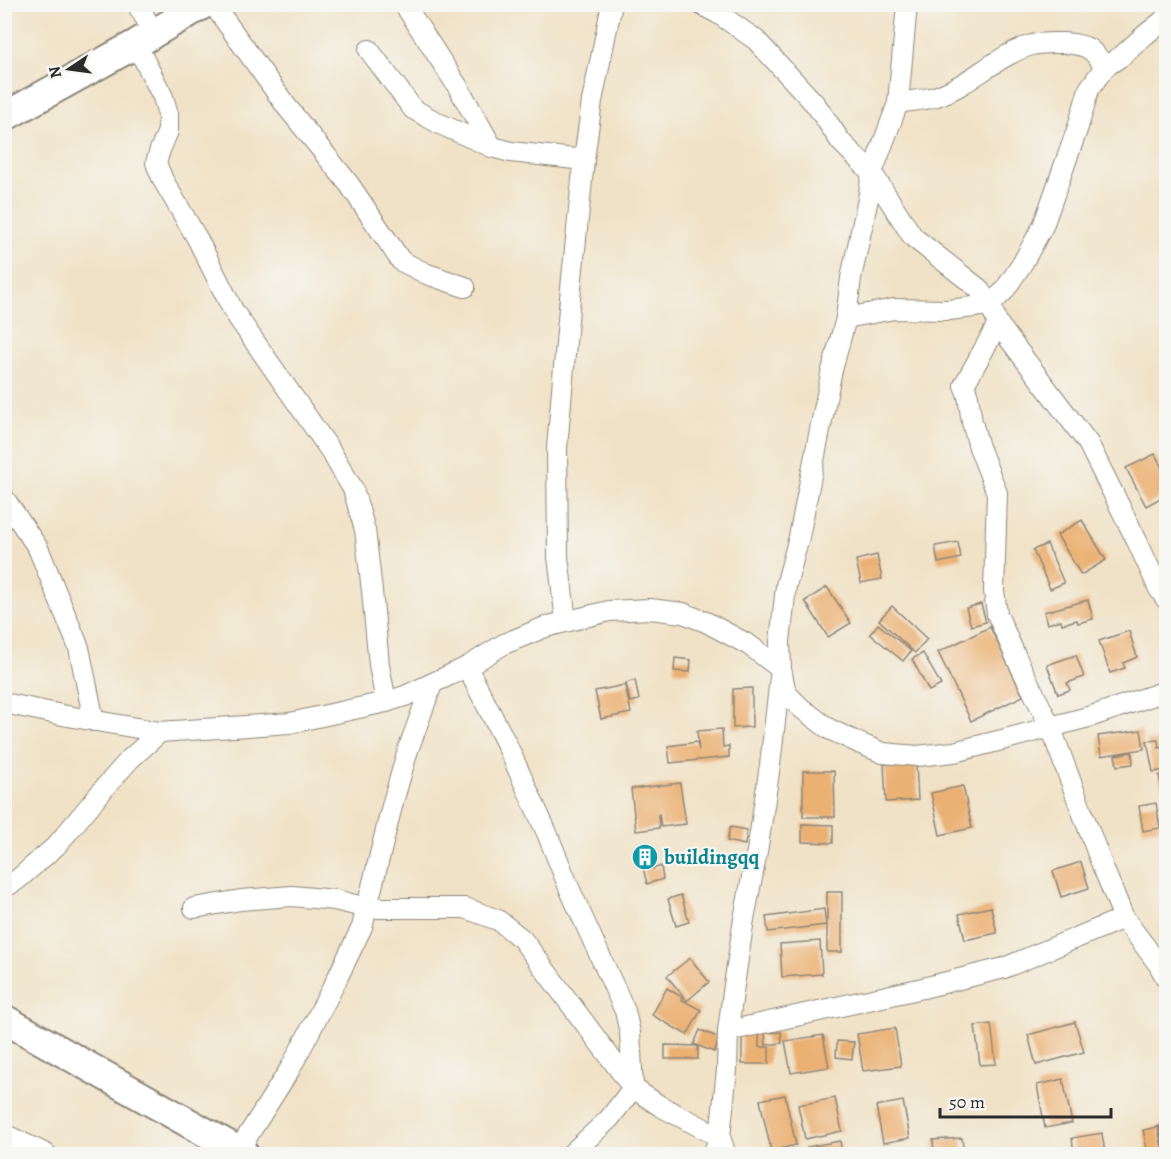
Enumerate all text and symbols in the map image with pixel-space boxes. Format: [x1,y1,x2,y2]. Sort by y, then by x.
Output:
north arrow [39,39,99,99]
text: N [43,64,67,80]
building icon: buildingqq [630,842,660,872]
place label: buildingqq [663,843,760,871]
scale bar [940,1081,1111,1119]
text: 50 m [949,1090,985,1114]

